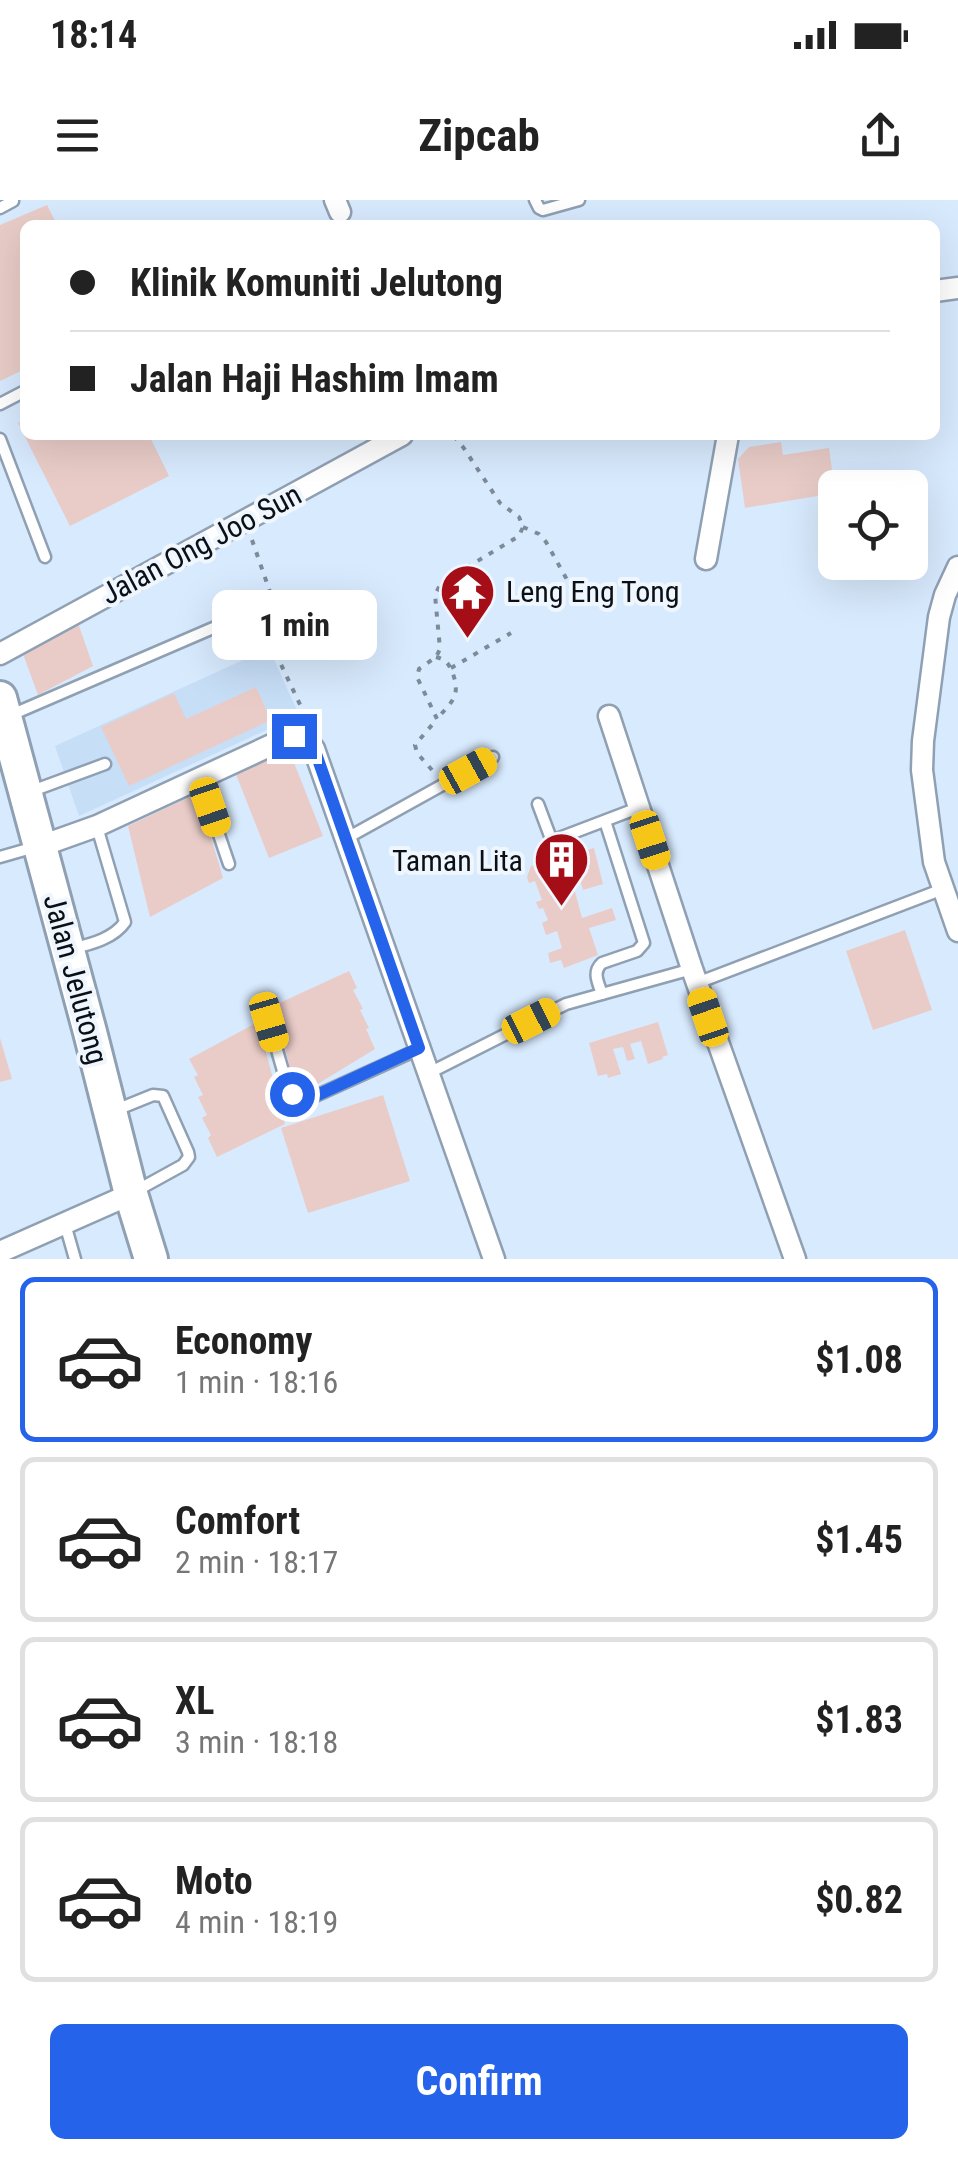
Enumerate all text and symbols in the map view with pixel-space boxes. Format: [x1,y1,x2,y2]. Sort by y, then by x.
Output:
text: 18:14 [50,13,137,57]
icon: menu [50,108,105,163]
icon: share [853,108,908,163]
text: Zipcab [418,109,540,162]
text: Klinik Komuniti Jelutong [130,261,503,305]
text: Jalan Haji Hashim Imam [130,357,499,401]
map controls [818,470,928,580]
button: locate [818,470,928,580]
street label: Jalan Ong Joo Sun [95,476,307,612]
temple icon: Leng Eng Tong [437,561,497,640]
place label: Leng Eng Tong [506,574,680,609]
callout: 1 min [212,591,376,661]
text: 1 min [259,606,330,644]
route end [272,714,317,759]
car [434,743,502,799]
car [186,774,234,840]
car [626,807,674,873]
building icon: Taman Lita [532,830,592,909]
place label: Taman Lita [392,843,523,878]
street label: Jalan Jelutong [37,890,115,1068]
car [684,984,732,1050]
car [246,989,292,1055]
car [497,994,565,1048]
route start [270,1072,315,1117]
icon: car [55,1315,145,1405]
text: Economy [175,1319,312,1363]
text: $1.08 [815,1338,903,1382]
text: 1 min · 18:16 [175,1363,338,1401]
icon: car [55,1495,145,1585]
text: Comfort [175,1499,300,1543]
text: $1.45 [815,1518,903,1562]
text: 2 min · 18:17 [175,1543,338,1581]
icon: car [55,1675,145,1765]
text: XL [175,1679,214,1723]
text: $1.83 [815,1698,903,1742]
text: 3 min · 18:18 [175,1723,338,1761]
icon: car [55,1855,145,1945]
text: Moto [175,1859,253,1903]
text: $0.82 [815,1878,903,1922]
text: 4 min · 18:19 [175,1903,338,1941]
button: Confirm [50,2024,908,2139]

